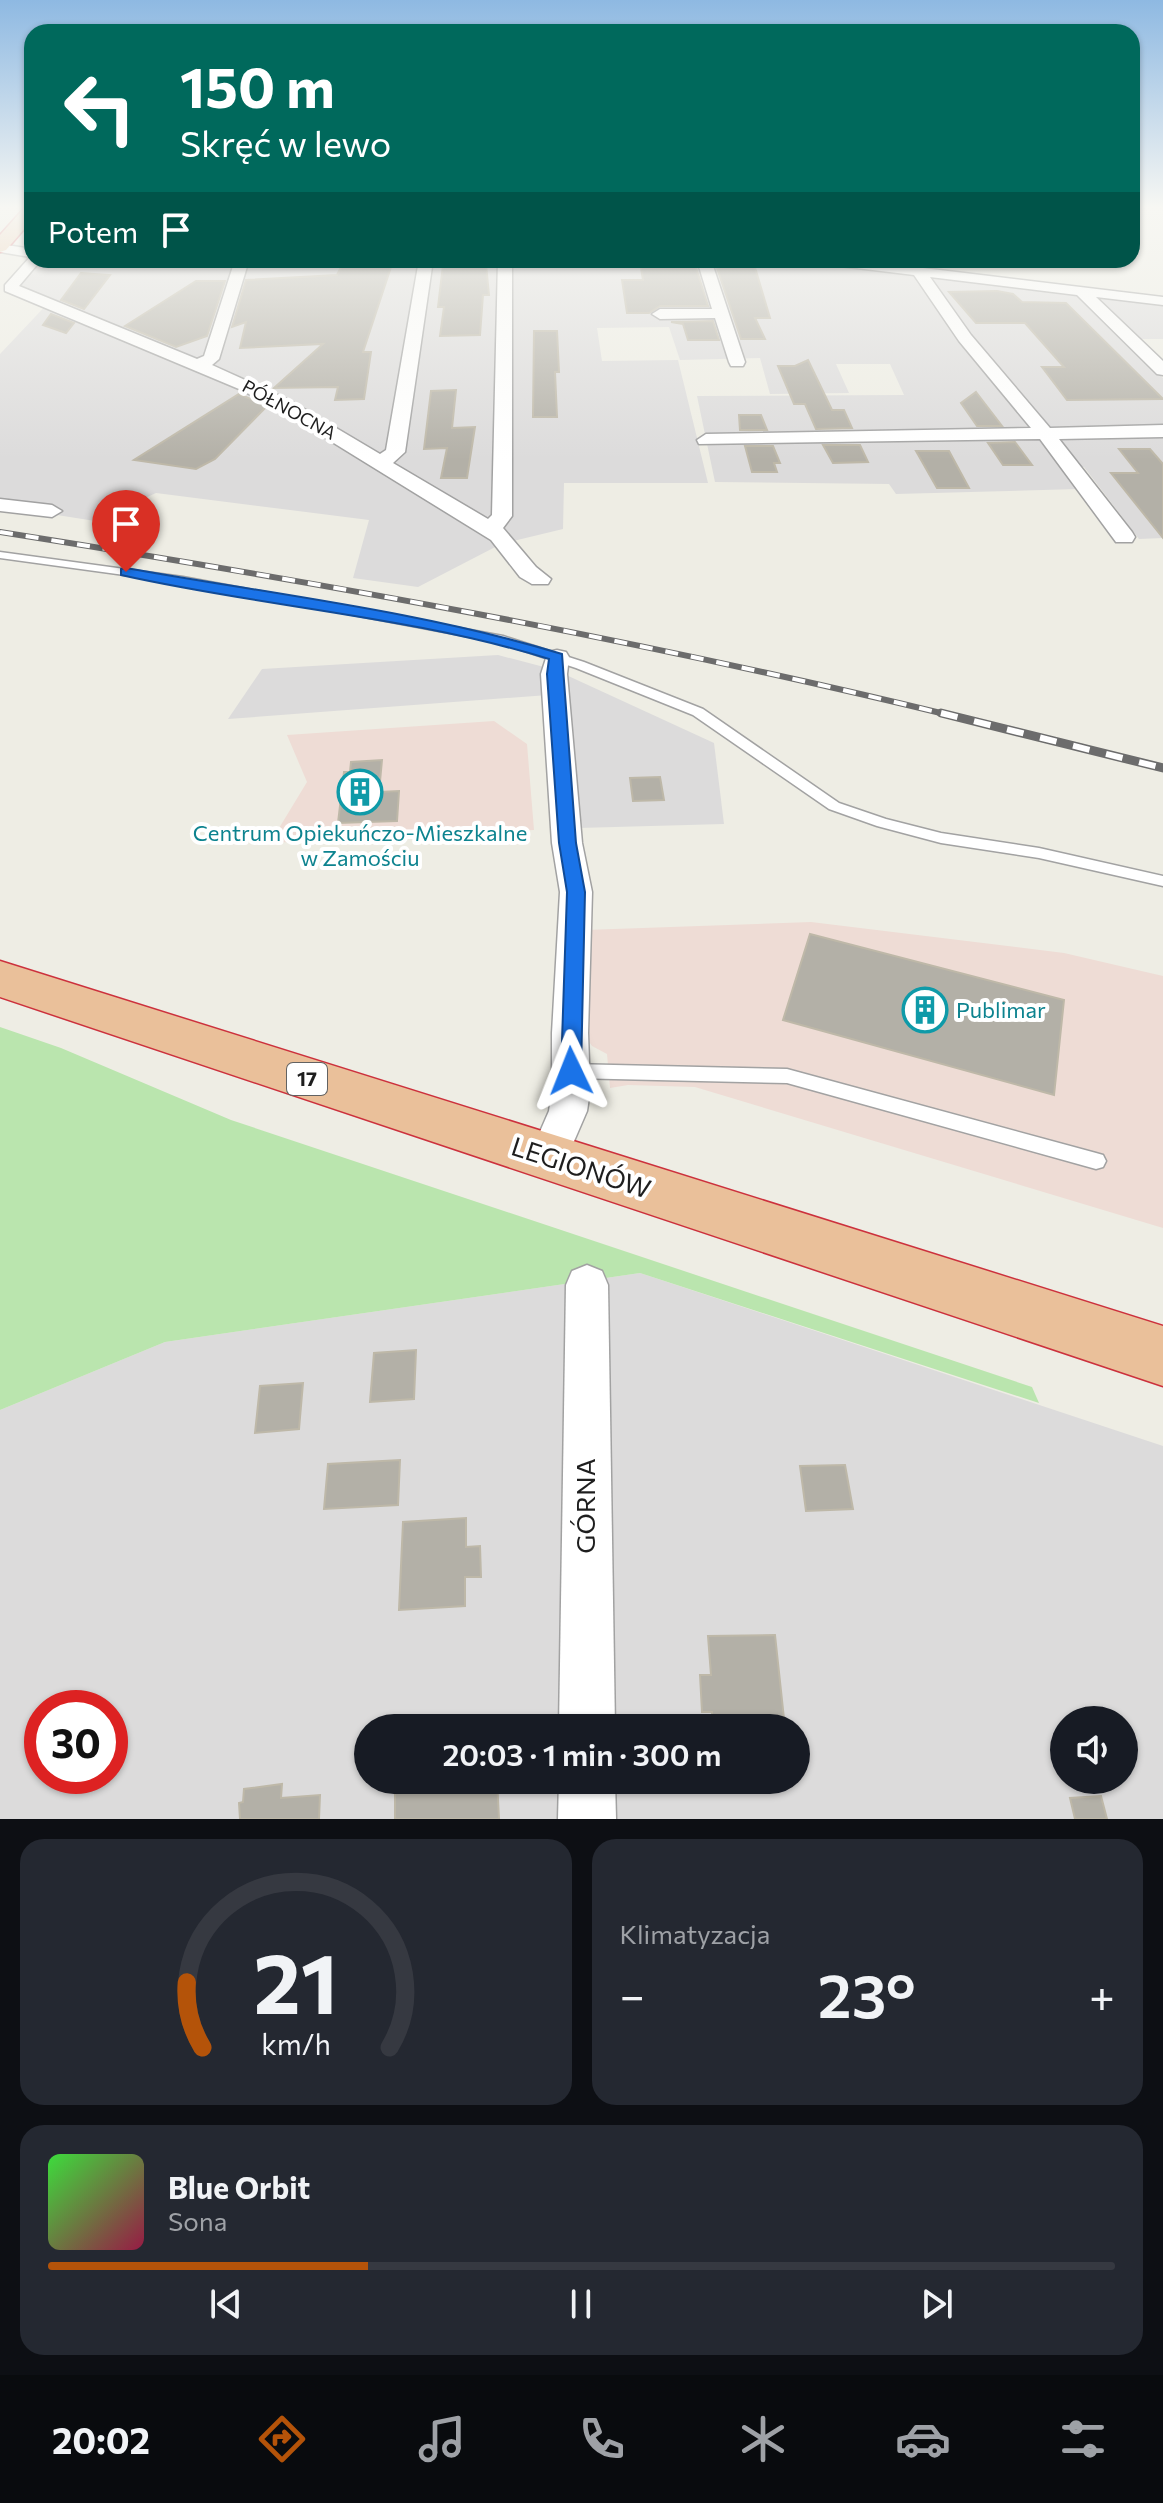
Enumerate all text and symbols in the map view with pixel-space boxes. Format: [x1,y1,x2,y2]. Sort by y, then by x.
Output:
text: 150 m [180,51,335,120]
icon: left [48,56,152,160]
text: Skręć w lewo [180,120,391,164]
icon: arrive [154,208,198,252]
text: Potem [48,212,138,249]
street label: PÓŁNOCNA [239,374,340,444]
pin [92,490,160,572]
icon: arrive [104,502,148,546]
building icon: Centrum Opiekuńczo-Mieszkalne w Zamościu [336,768,384,816]
place label: Centrum Opiekuńczo-Mieszkalne w Zamościu [193,819,527,871]
building icon: Publimar [901,986,949,1034]
place label: Publimar [956,996,1046,1023]
position arrow [529,1029,613,1113]
road number: 17 [287,1063,327,1095]
street label: LEGIONÓW [508,1129,655,1204]
street label: GÓRNA [569,1458,600,1554]
speed limit sign: 30 [24,1690,128,1794]
map controls [1050,1706,1138,1794]
button: sound [1050,1706,1138,1794]
text: 20:03 · 1 min · 300 m [442,1735,722,1772]
text: Klimatyzacja [620,1918,770,1949]
text: 21 [253,1929,338,2031]
text: 23° [818,1957,916,2030]
text: − [620,1967,645,2021]
text: + [1089,1967,1115,2021]
text: km/h [261,2026,331,2061]
text: Blue Orbit [168,2168,310,2205]
text: Sona [168,2205,227,2236]
icon: previous [204,2282,248,2326]
icon: pause [559,2282,603,2326]
icon: next [915,2282,959,2326]
icon: directions [254,2411,310,2467]
icon: music [414,2411,470,2467]
icon: phone [574,2411,630,2467]
icon: climate [735,2411,791,2467]
icon: car [895,2411,951,2467]
icon: filters [1055,2411,1111,2467]
text: 20:02 [52,2417,150,2461]

